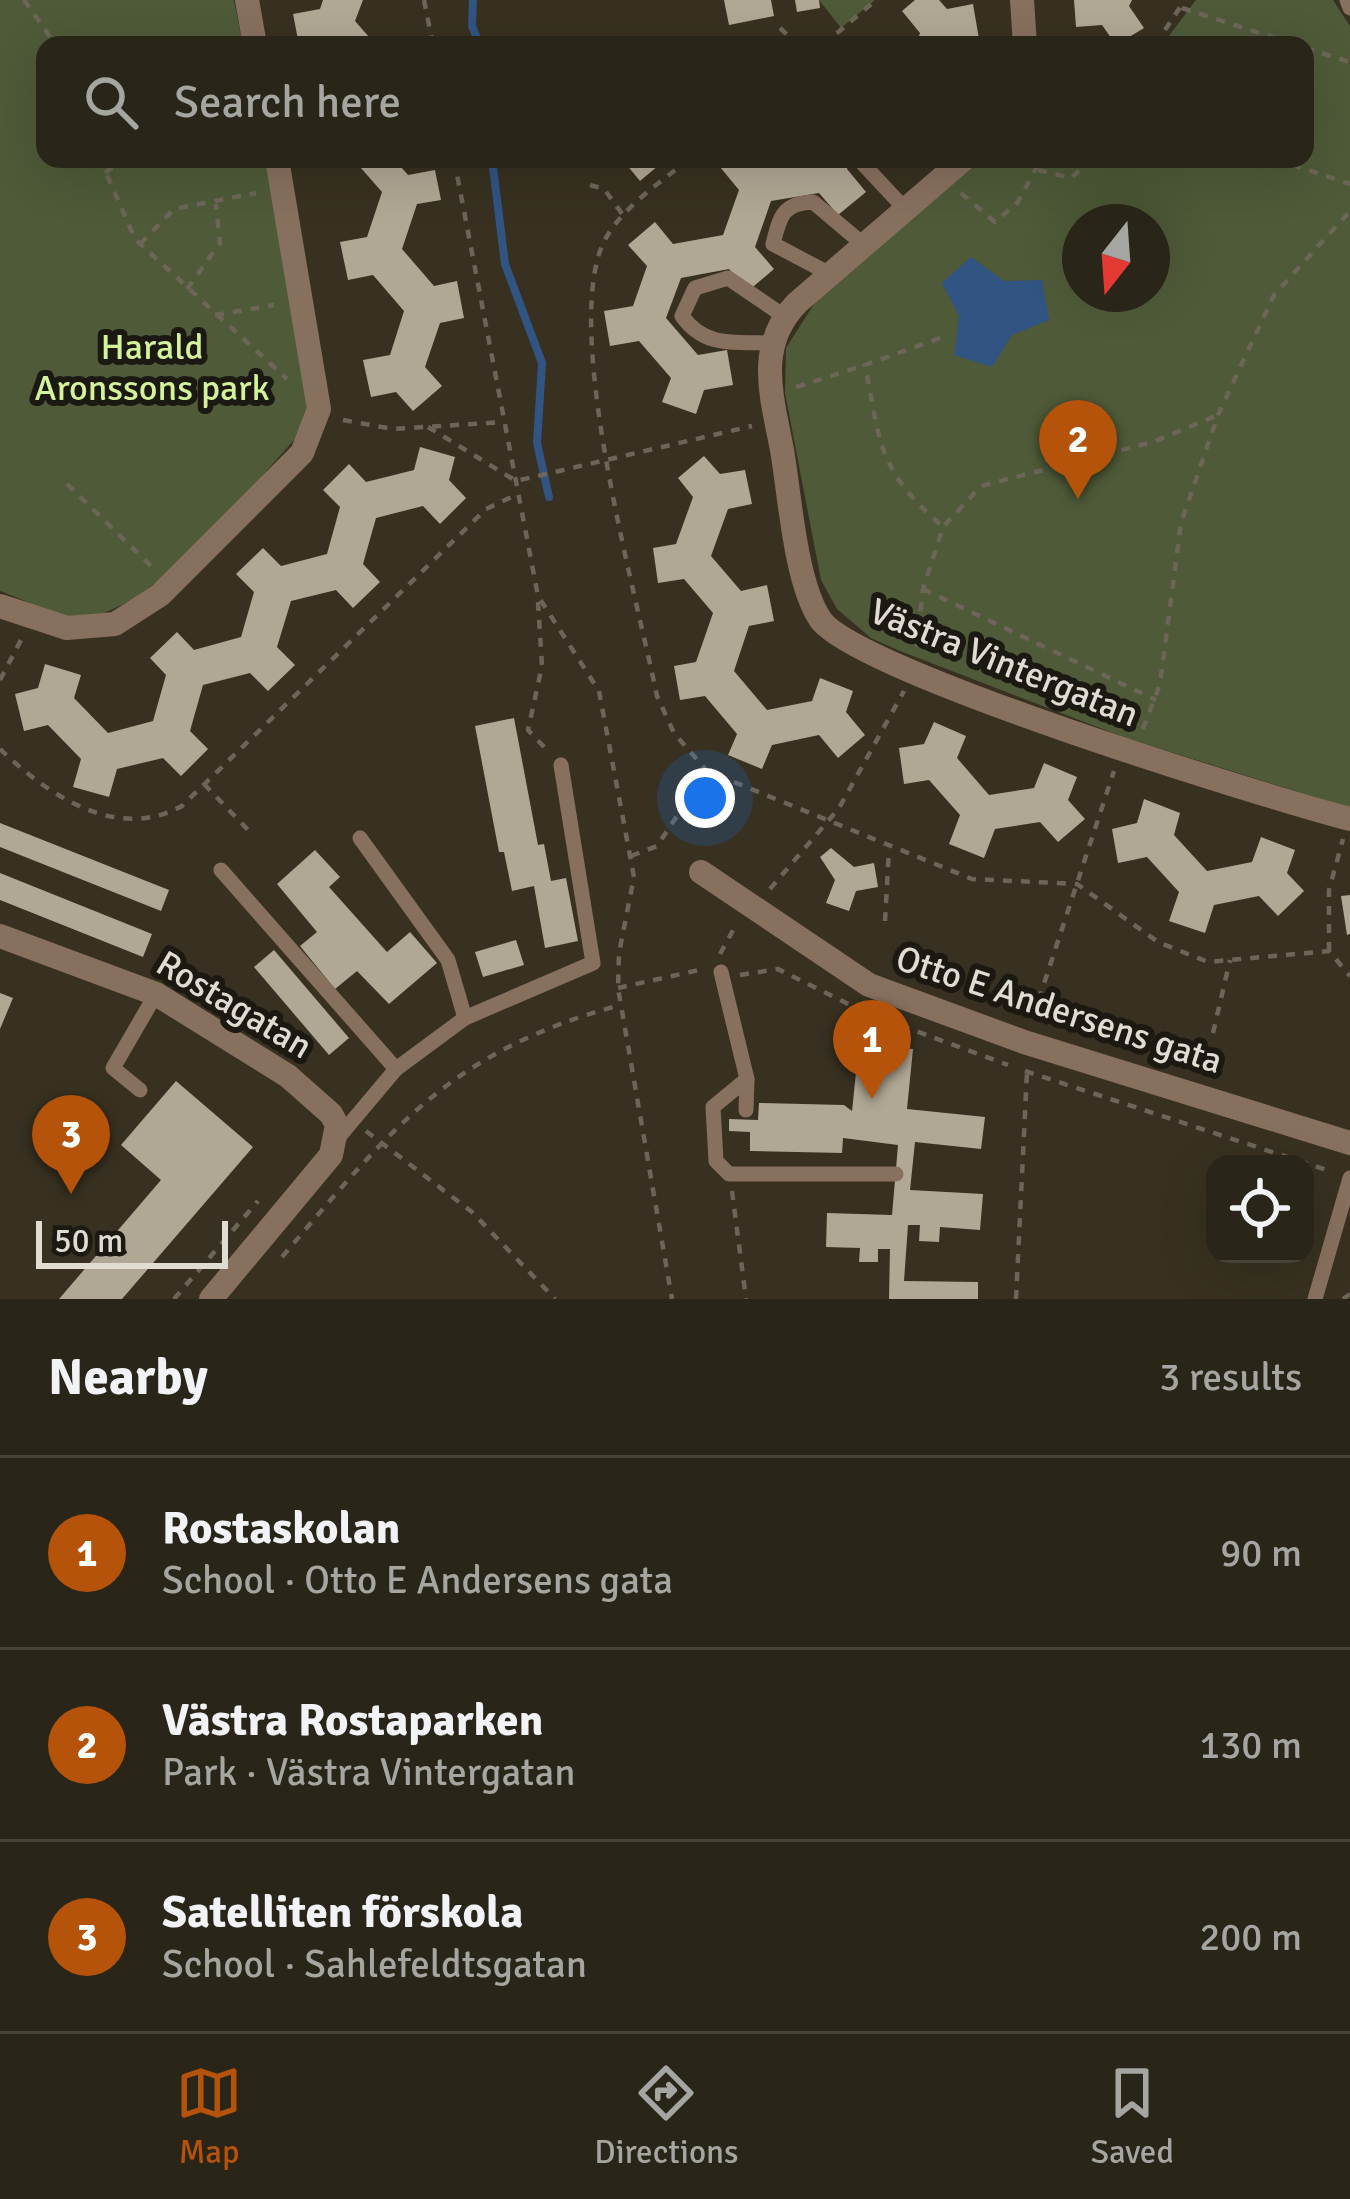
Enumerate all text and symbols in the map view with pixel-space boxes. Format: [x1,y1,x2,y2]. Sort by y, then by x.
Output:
search box [36,36,1314,168]
icon: search [78,69,144,135]
text: Search here [174,75,401,130]
north arrow [1062,204,1170,312]
park label: Harald Aronssons park [34,325,270,411]
pin: 2 [1039,400,1117,499]
street label: Västra Vintergatan [863,589,1145,737]
your location [675,768,735,828]
street label: Otto E Andersens gata [890,936,1228,1084]
street label: Rostagatan [148,941,320,1069]
pin: 1 [833,1000,911,1099]
pin: 3 [32,1095,110,1194]
map controls [1206,1155,1314,1263]
button: locate [1206,1155,1314,1263]
scale bar [36,1215,228,1268]
text: 50 m [54,1221,123,1262]
text: Nearby [48,1346,208,1409]
text: 3 results [1159,1353,1302,1401]
text: Rostaskolan [162,1501,400,1556]
text: 1 [76,1529,98,1577]
text: 90 m [1220,1529,1302,1577]
text: School · Otto E Andersens gata [162,1556,673,1604]
text: Västra Rostaparken [162,1693,543,1748]
text: 2 [76,1721,98,1769]
text: 130 m [1199,1721,1302,1769]
text: Park · Västra Vintergatan [162,1748,575,1796]
text: Satelliten förskola [162,1885,523,1940]
text: 3 [76,1913,98,1961]
text: 200 m [1199,1913,1302,1961]
text: School · Sahlefeldtsgatan [162,1940,587,1988]
tab: Map [176,2060,242,2173]
tab: Directions [594,2060,739,2173]
tab: Saved [1091,2060,1174,2173]

